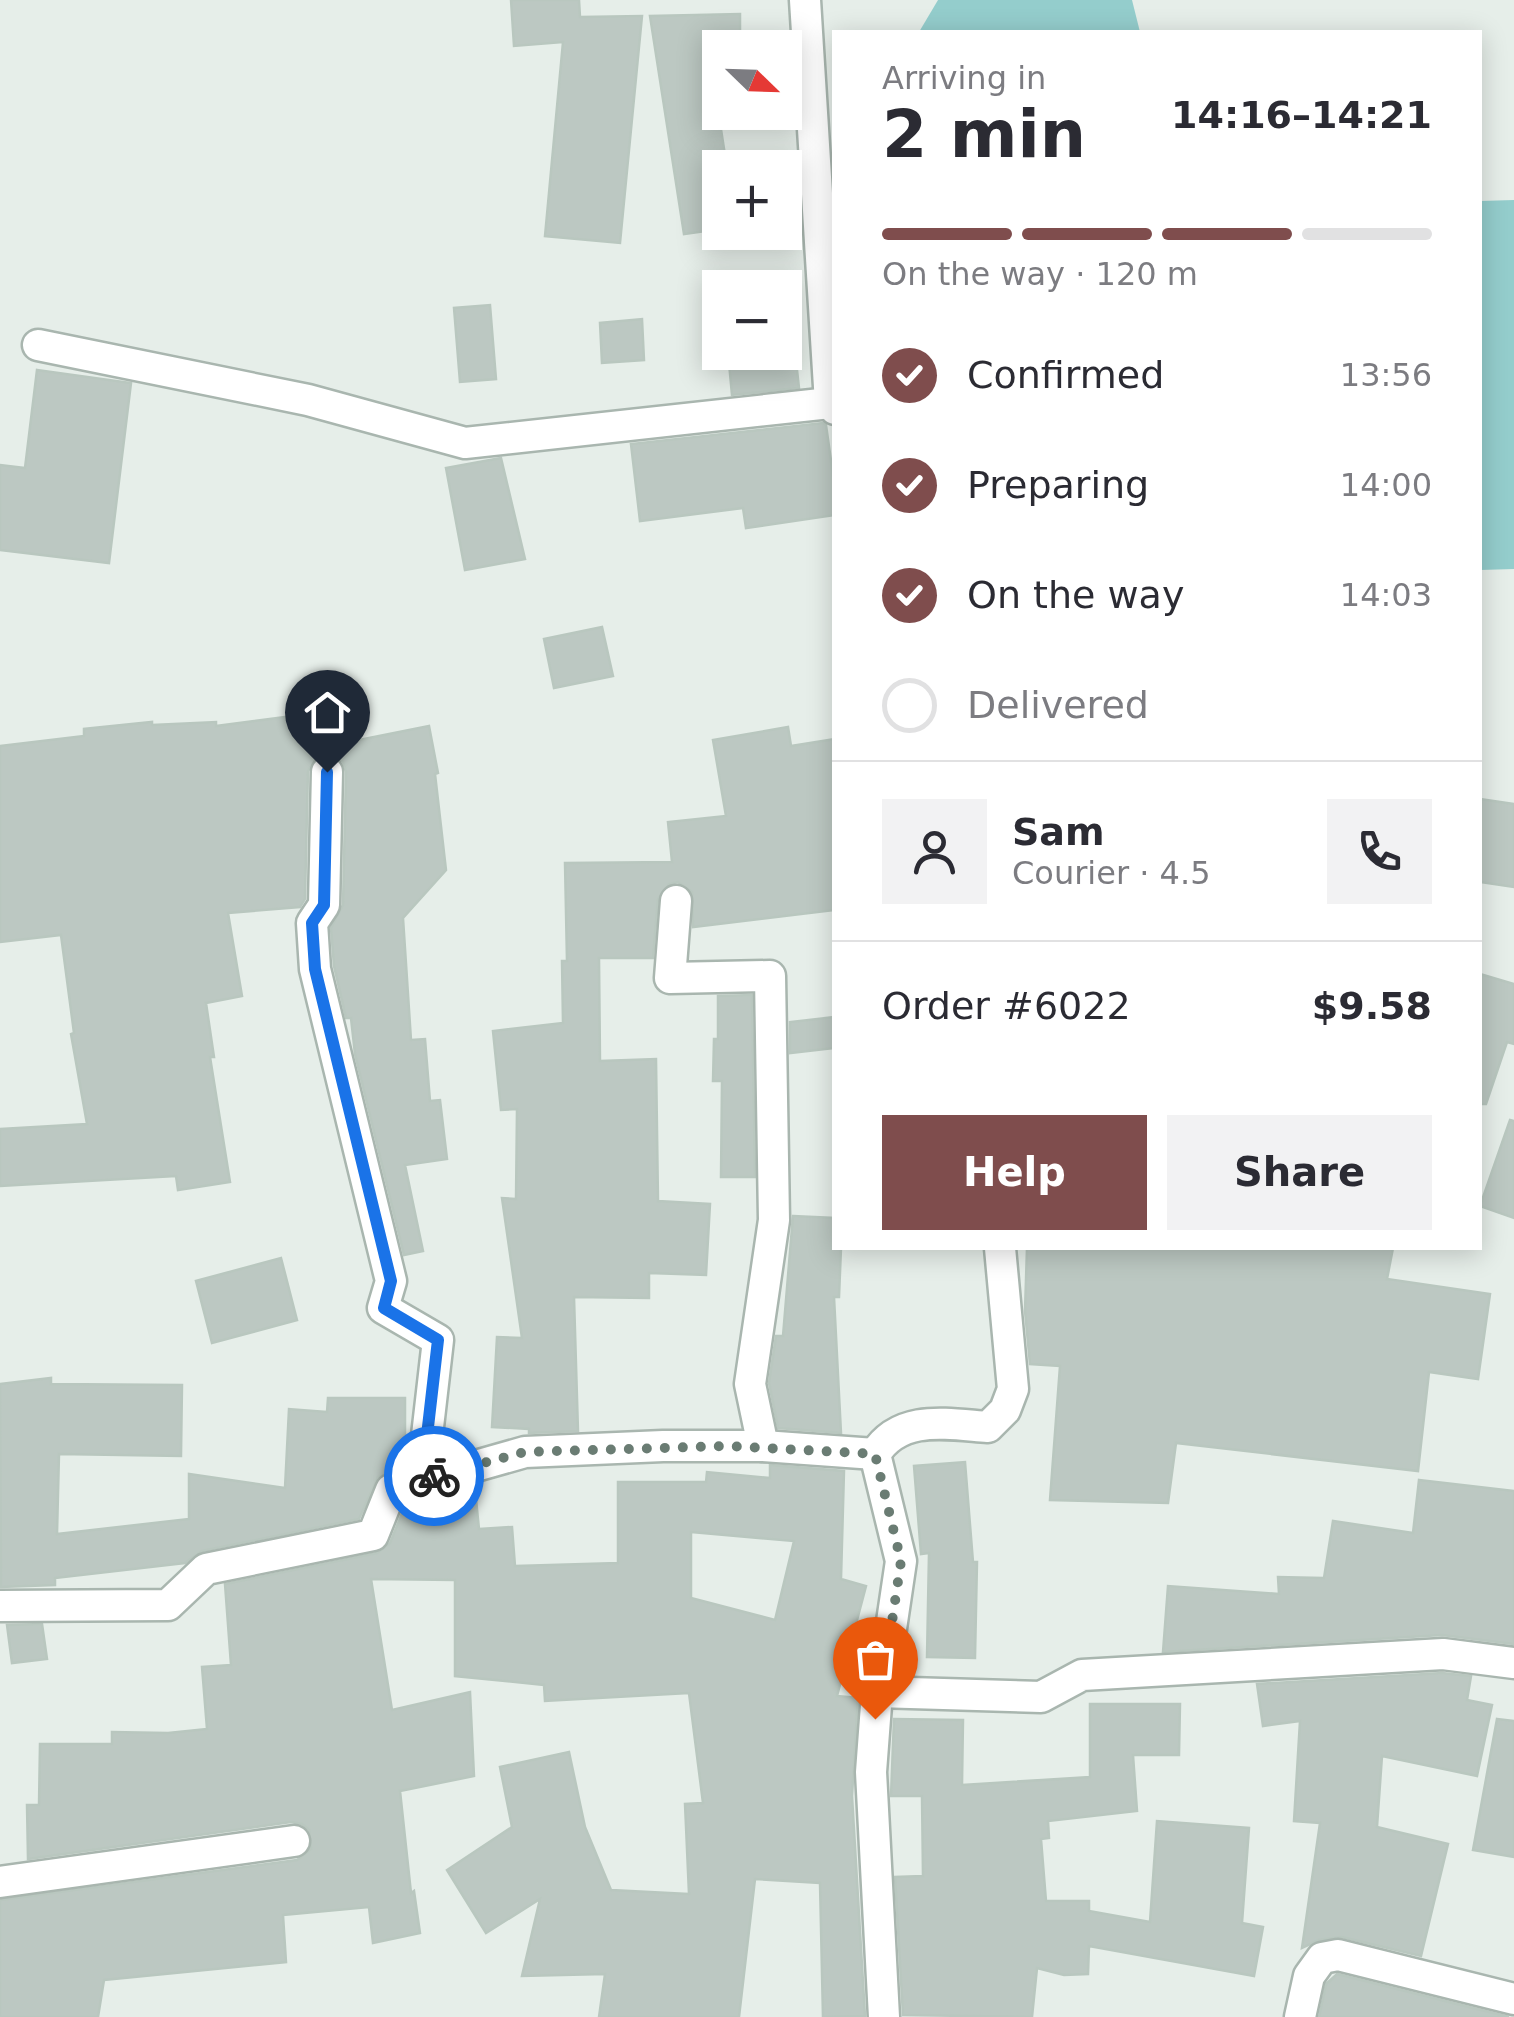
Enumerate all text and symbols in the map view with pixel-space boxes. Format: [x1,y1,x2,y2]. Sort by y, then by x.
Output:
north arrow [702,30,802,130]
map controls [702,30,802,370]
text: Arriving in [882,59,1046,97]
text: 14:16–14:21 [1171,93,1432,137]
text: 2 min [882,97,1086,172]
button: + [702,150,802,250]
text: On the way · 120 m [882,255,1198,293]
button: − [702,270,802,370]
icon: check [882,348,937,403]
text: Confirmed [967,353,1164,397]
text: 13:56 [1340,356,1432,394]
icon: check [882,458,937,513]
text: Preparing [967,463,1149,507]
text: 14:00 [1340,466,1432,504]
icon: check [882,568,937,623]
text: On the way [967,573,1184,617]
text: 14:03 [1340,576,1432,614]
pin [285,670,370,773]
text: Delivered [967,683,1149,727]
icon: home [300,685,355,740]
button: person [882,799,987,904]
button: phone [1327,799,1432,904]
text: Sam [1012,810,1105,854]
text: Courier · 4.5 [1012,854,1211,892]
text: Order #6022 [882,984,1131,1028]
text: $9.58 [1312,984,1432,1028]
button: Help [882,1115,1147,1230]
button: Share [1167,1115,1432,1230]
courier [384,1426,484,1526]
icon: bike [407,1449,462,1504]
pin [833,1617,918,1720]
icon: bag [848,1632,903,1687]

